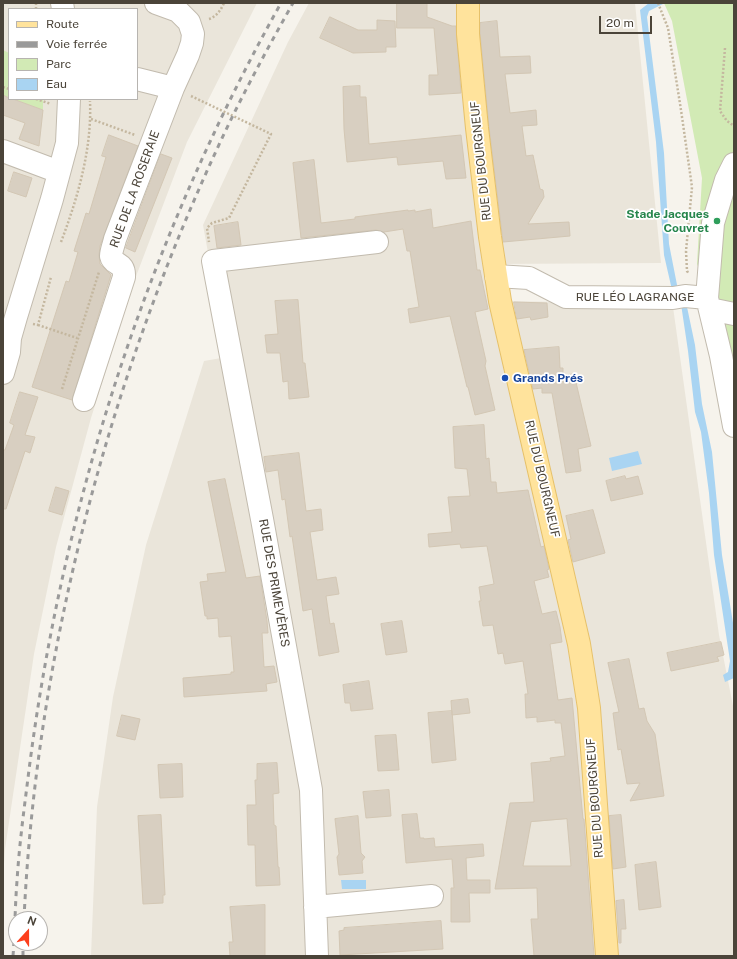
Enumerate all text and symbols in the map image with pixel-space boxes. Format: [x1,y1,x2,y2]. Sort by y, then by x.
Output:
legend [8,8,138,100]
scale bar [601,8,654,34]
text: 20 m [606,16,634,30]
text: Route [46,17,79,31]
text: Voie ferrée [46,37,107,51]
text: Parc [46,57,71,71]
text: Eau [46,77,67,91]
street label: RUE DU BOURGNEUF [468,100,494,222]
street label: RUE DE LA ROSERAIE [107,128,163,250]
place label: Stade Jacques Couvret [626,207,709,235]
marker: Stade Jacques Couvret [712,216,722,226]
street label: RUE LÉO LAGRANGE [576,290,694,304]
place label: Grands Prés [513,371,583,385]
marker: Grands Prés [500,373,510,383]
street label: RUE DU BOURGNEUF [521,419,563,539]
street label: RUE DES PRIMEVÈRES [256,518,292,648]
street label: RUE DU BOURGNEUF [584,738,606,858]
north arrow [8,911,48,951]
text: N [26,914,38,928]

